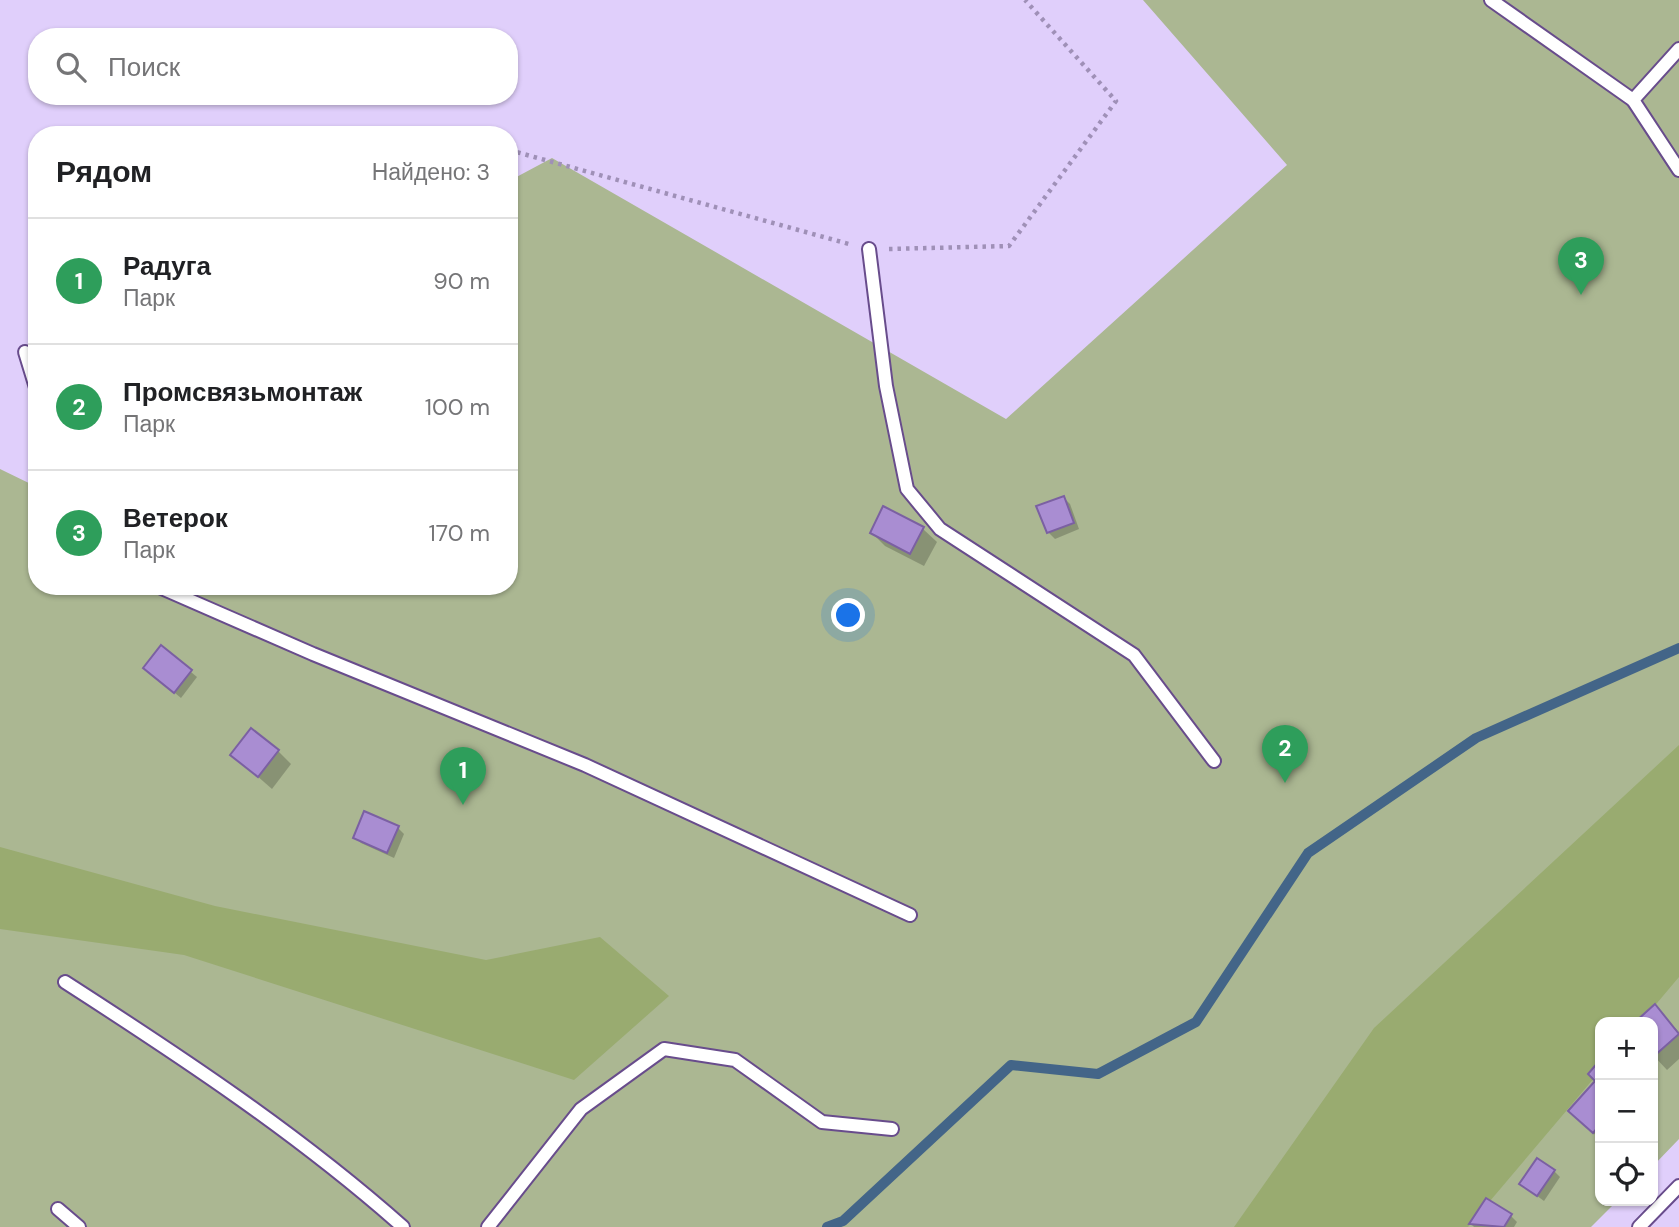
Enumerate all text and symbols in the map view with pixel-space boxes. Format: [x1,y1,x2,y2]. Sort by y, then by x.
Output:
search box [28,28,518,105]
icon: search [52,48,90,86]
text: Поиск [108,50,180,84]
text: Рядом [56,152,152,191]
text: Найдено: 3 [372,157,490,187]
pin: 3 [1558,237,1604,295]
text: Радуга [123,249,211,283]
text: 1 [75,266,83,296]
text: 90 m [433,266,490,296]
text: Парк [123,283,175,313]
text: Промсвязьмонтаж [123,375,362,409]
text: 2 [72,392,86,422]
text: 100 m [425,392,490,422]
text: Парк [123,409,175,439]
text: Ветерок [123,501,228,535]
text: 3 [72,518,86,548]
text: 170 m [429,518,490,548]
text: Парк [123,535,175,565]
your location [831,598,865,632]
pin: 2 [1262,725,1308,783]
pin: 1 [440,747,486,805]
map controls [1595,1017,1658,1206]
button: + [1595,1017,1658,1080]
button: − [1595,1080,1658,1143]
button: locate [1595,1143,1658,1206]

